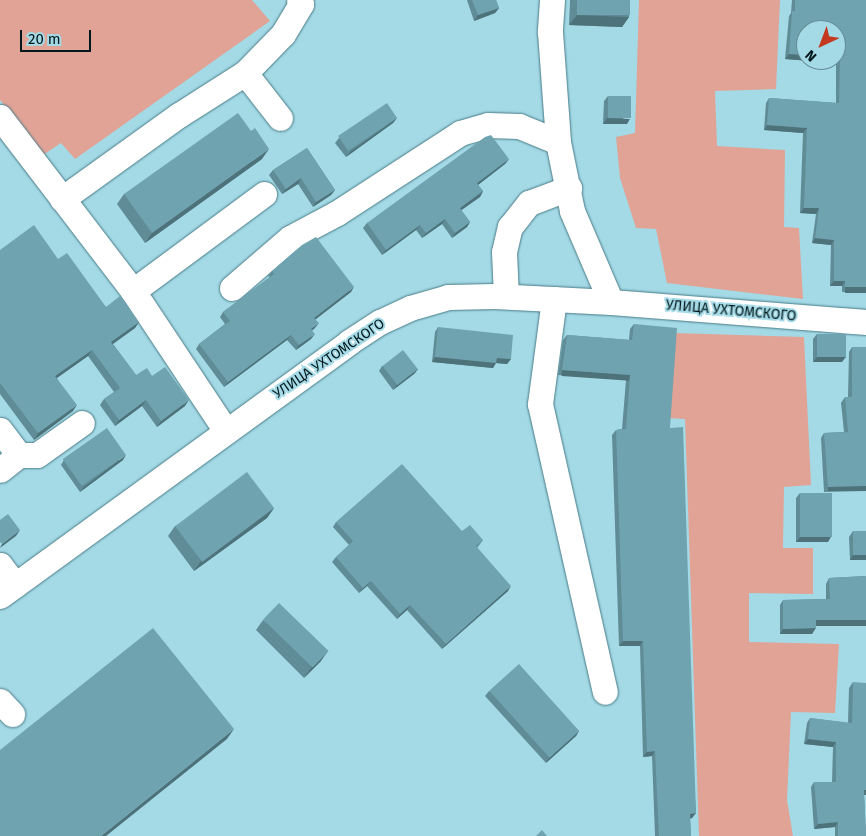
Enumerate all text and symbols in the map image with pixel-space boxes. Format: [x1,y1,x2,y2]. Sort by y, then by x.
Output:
scale bar [22,20,94,52]
north arrow [796,20,846,70]
text: 20 m [28,30,61,48]
text: N [802,46,820,65]
street label: УЛИЦА УХТОМСКОГО [665,297,797,325]
street label: УЛИЦА УХТОМСКОГО [270,315,388,403]

